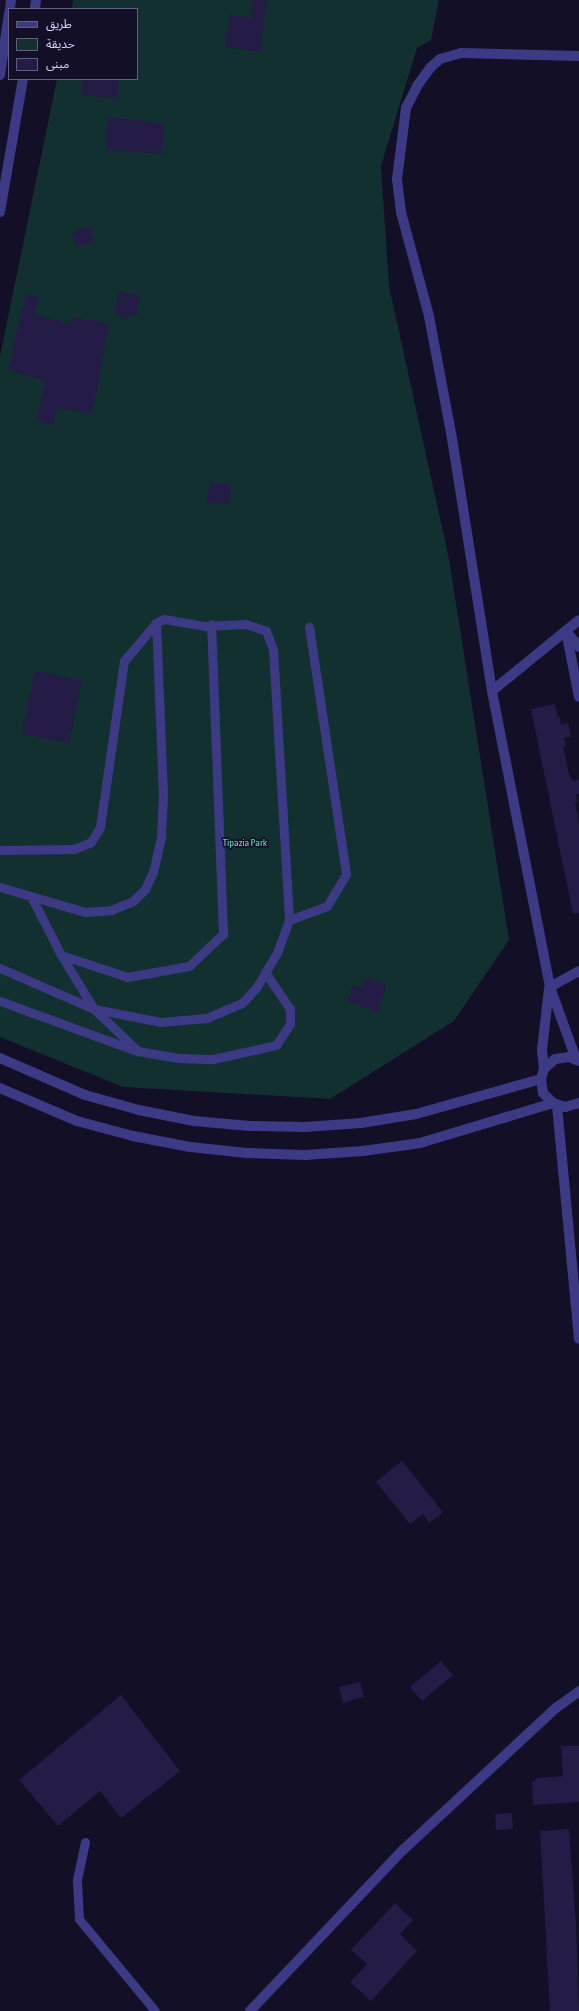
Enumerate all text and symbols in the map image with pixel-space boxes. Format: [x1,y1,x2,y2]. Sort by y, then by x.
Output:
legend [8,8,138,80]
text: طريق [46,17,72,31]
text: حديقة [46,37,75,51]
text: مبنى [46,57,69,71]
park label: Tipazia Park [223,837,267,849]

